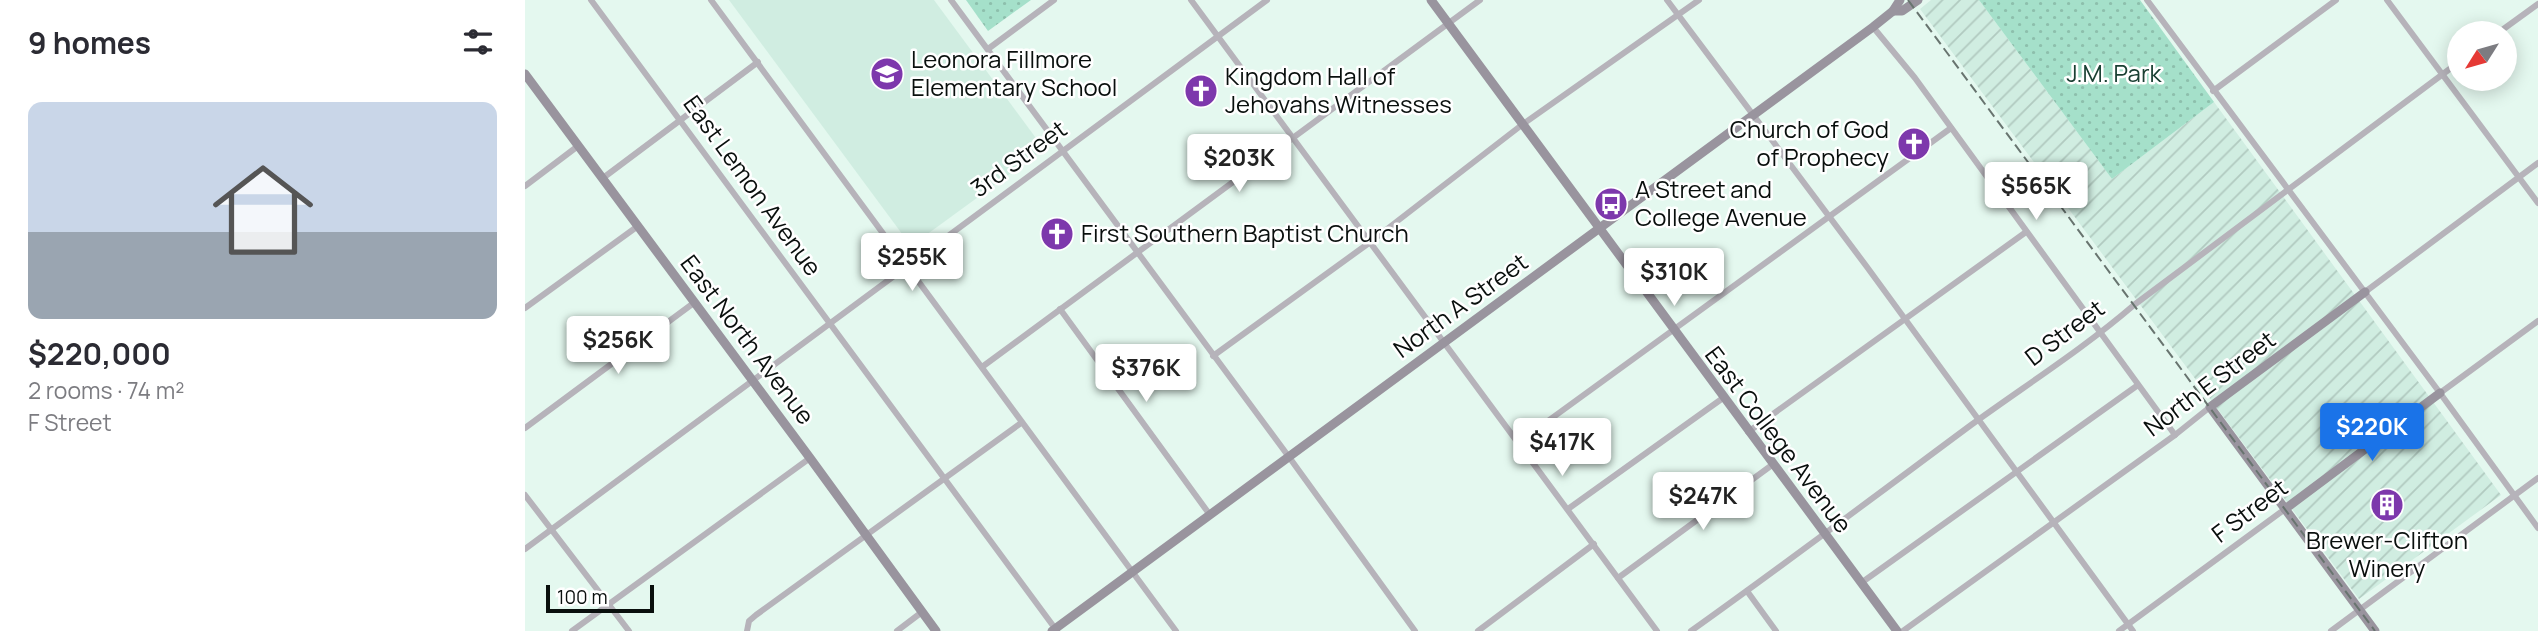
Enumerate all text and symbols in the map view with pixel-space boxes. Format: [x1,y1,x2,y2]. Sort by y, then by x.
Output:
north arrow [2447,21,2517,91]
map controls [2447,21,2517,91]
text: 9 homes [28,22,151,63]
icon: filters [459,23,497,61]
place label: Leonora Fillmore Elementary School [911,42,1117,103]
school or university icon: Leonora Fillmore Elementary School [868,55,906,93]
park label: J.M. Park [2067,56,2163,89]
place label: Kingdom Hall of Jehovahs Witnesses [1225,59,1452,120]
church icon: Kingdom Hall of Jehovahs Witnesses [1182,72,1220,110]
street label: East Lemon Avenue [676,88,830,282]
street label: 3rd Street [963,112,1073,204]
place label: Church of God of Prophecy [1730,112,1889,173]
church icon: Church of God of Prophecy [1895,125,1933,163]
pin: $203K [1190,134,1288,194]
text: $203K [1203,141,1275,173]
icon: home [200,147,326,273]
pin: $565K [1987,162,2085,222]
text: $565K [2001,169,2071,201]
place label: A Street and College Avenue [1635,172,1807,233]
bus stop icon: A Street and College Avenue [1592,185,1630,223]
church icon: First Southern Baptist Church [1038,215,1076,253]
place label: First Southern Baptist Church [1081,216,1409,249]
pin: $255K [863,233,961,293]
text: $255K [877,240,947,272]
street label: North A Street [1386,245,1534,365]
street label: East North Avenue [674,248,823,431]
pin: $310K [1625,248,1723,308]
text: $310K [1640,255,1708,287]
street label: D Street [2018,291,2111,372]
pin: $256K [569,316,667,376]
street label: North E Street [2137,322,2282,443]
text: $256K [583,323,653,355]
text: $220,000 [28,333,171,374]
street label: East College Avenue [1698,339,1860,539]
pin: $376K [1097,344,1195,404]
text: $376K [1111,351,1181,383]
text: 2 rooms · 74 m² [28,374,184,406]
pin: $220K [2323,404,2421,463]
text: F Street [28,406,112,438]
text: $220K [2336,410,2408,442]
pin: $417K [1513,419,1611,478]
text: $417K [1529,425,1595,457]
street label: F Street [2204,470,2294,549]
pin: $247K [1654,472,1752,532]
text: $247K [1669,479,1737,511]
building icon: Brewer-Clifton Winery [2368,486,2406,524]
place label: Brewer-Clifton Winery [2306,523,2468,584]
scale bar [546,582,655,614]
text: 100 m [557,584,608,610]

